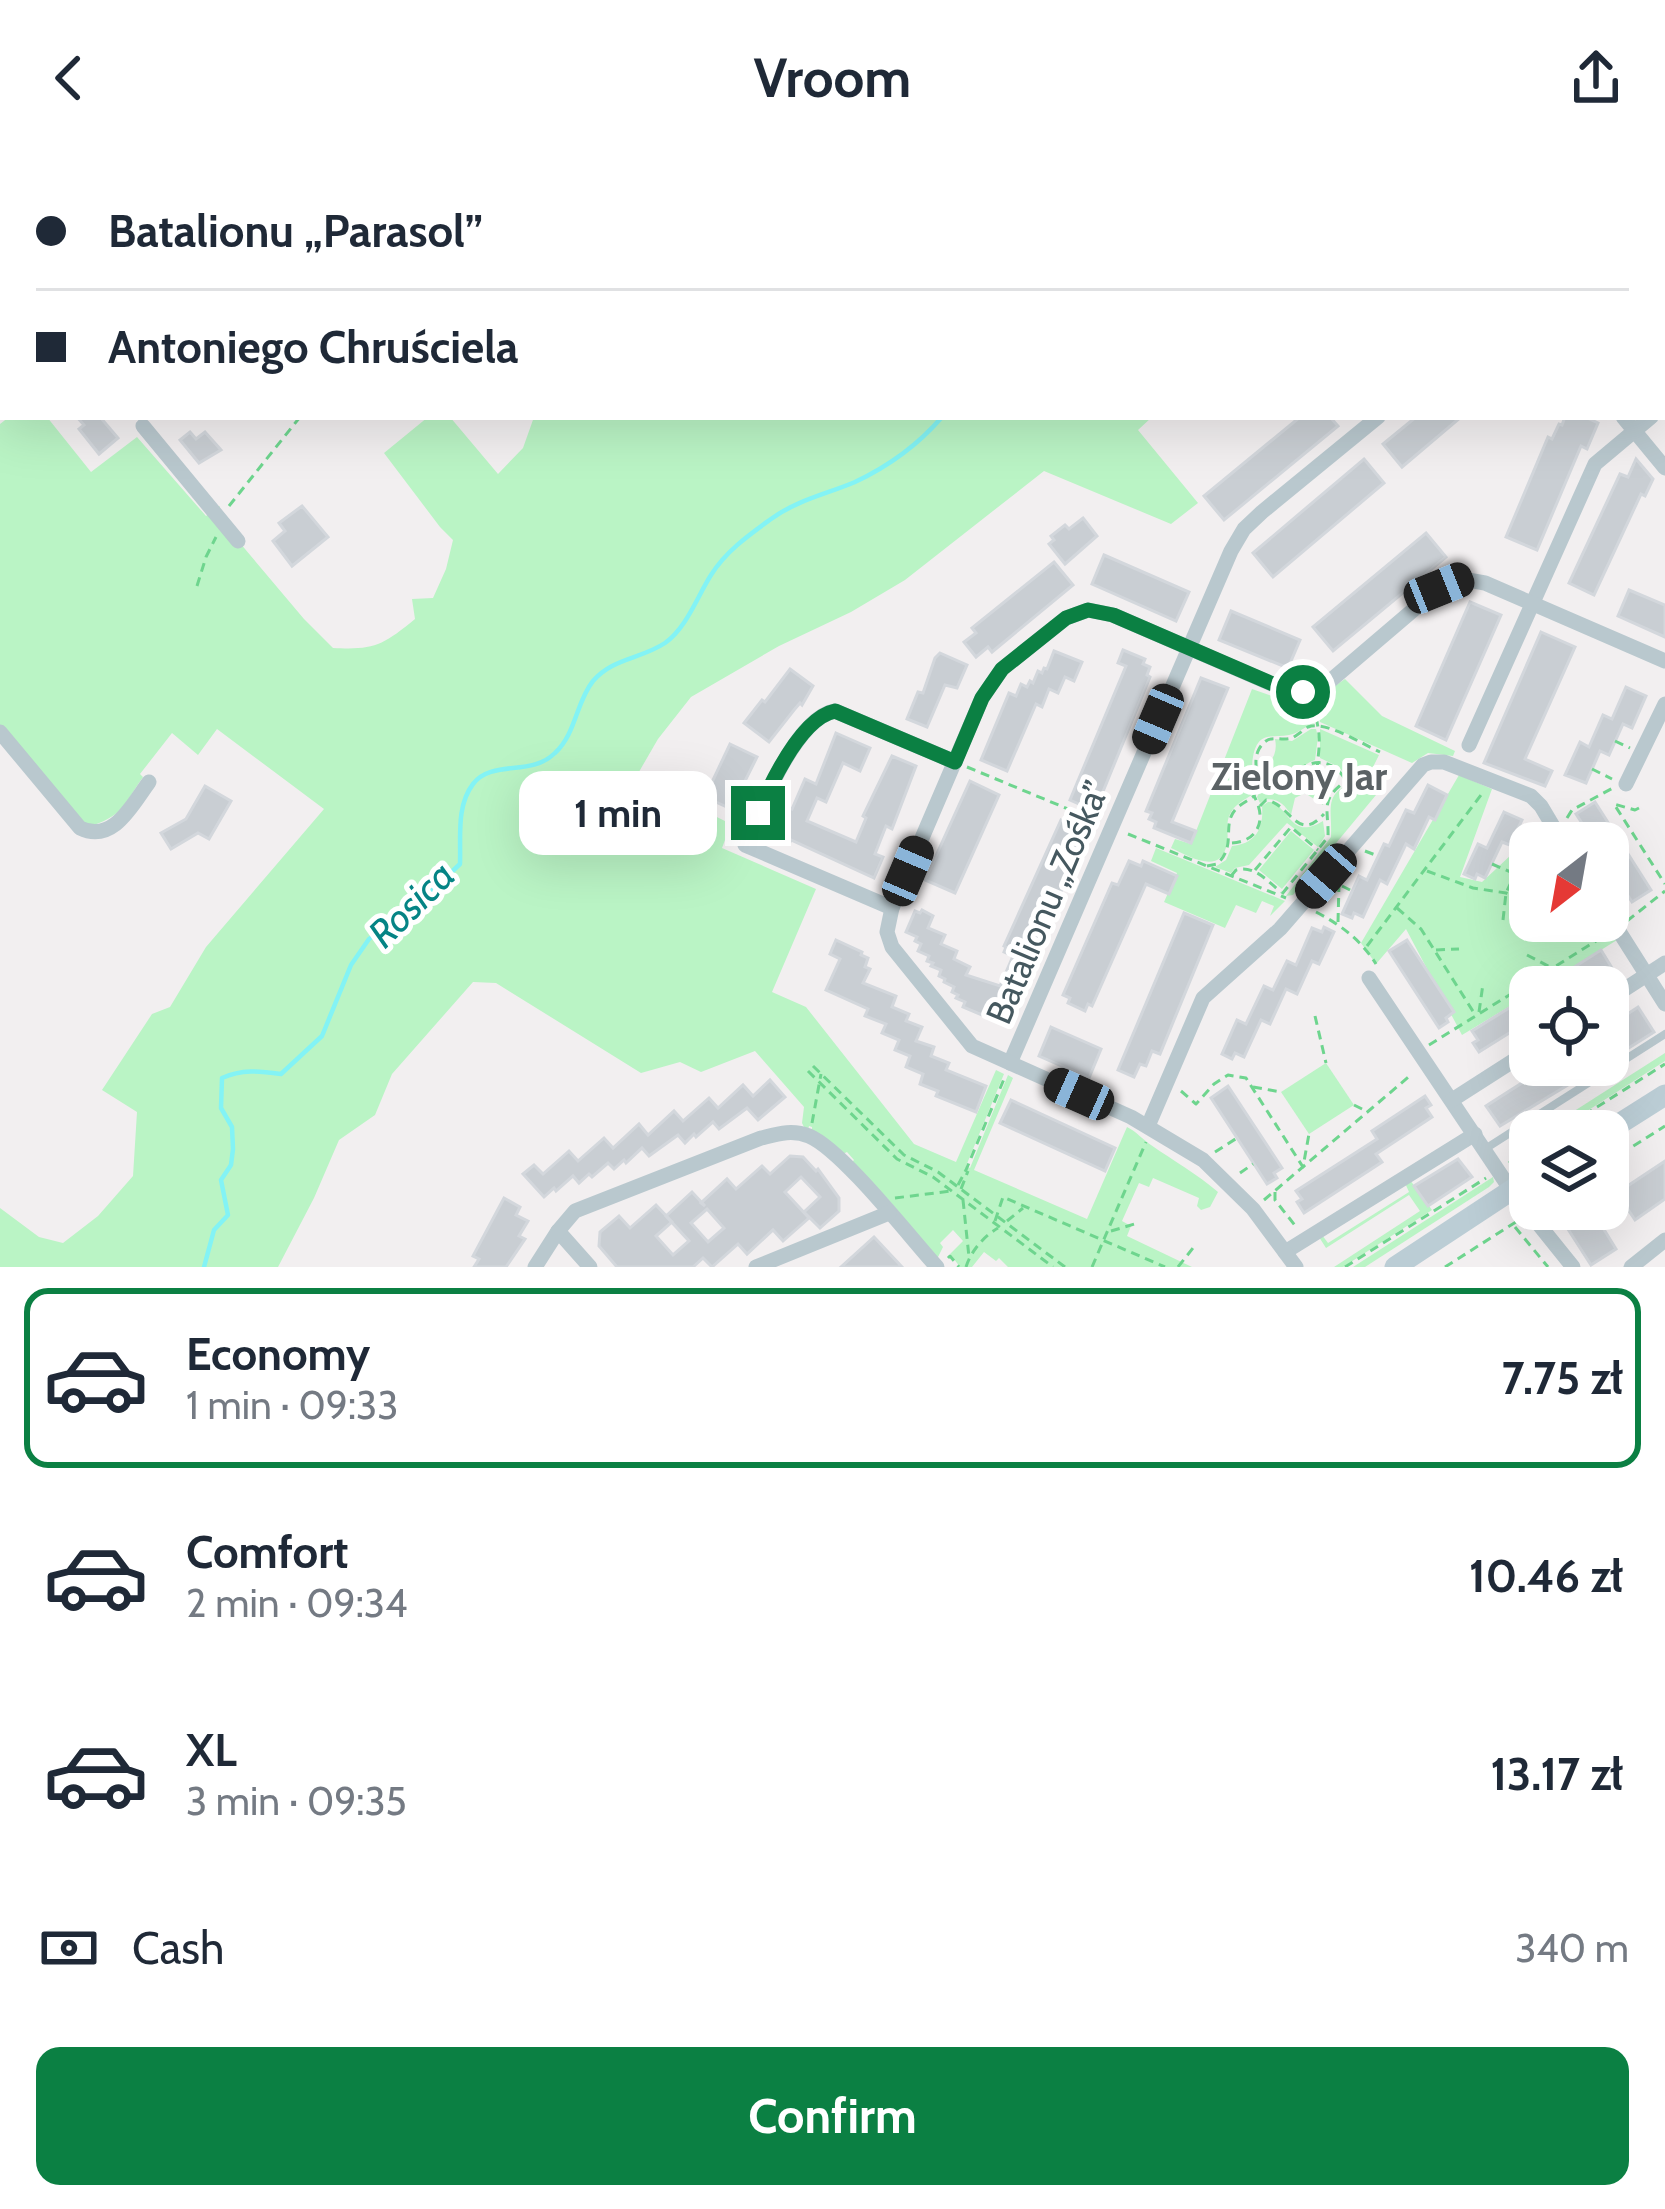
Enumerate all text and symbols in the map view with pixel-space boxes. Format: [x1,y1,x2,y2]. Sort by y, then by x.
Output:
icon: back [36,45,102,111]
text: Vroom [754,45,911,111]
icon: share [1563,45,1629,111]
text: Batalionu „Parasol” [108,204,483,258]
text: Antoniego Chruściela [108,320,518,374]
car [1399,558,1479,618]
route start [1276,665,1330,719]
car [1127,679,1189,759]
district label: Zielony Jar [1211,752,1387,800]
callout: 1 min [518,771,716,855]
street label: Batalionu „Zośka” [976,774,1118,1030]
route end [731,786,785,840]
text: 1 min [574,789,662,837]
north arrow [1509,822,1629,942]
map controls [1509,822,1629,1230]
car [877,831,939,911]
car [1289,837,1363,915]
water label: Rosica [358,851,464,957]
button: locate [1509,966,1629,1086]
car [1039,1063,1119,1125]
button: layers [1509,1110,1629,1230]
icon: car [42,1324,150,1432]
text: Economy [186,1327,370,1381]
text: 7.75 zł [1502,1351,1623,1405]
text: 1 min · 09:33 [186,1381,398,1429]
icon: car [42,1522,150,1630]
text: Comfort [186,1525,349,1579]
text: 10.46 zł [1469,1549,1623,1603]
text: 2 min · 09:34 [186,1579,407,1627]
icon: car [42,1720,150,1828]
text: XL [186,1723,237,1777]
text: 13.17 zł [1490,1747,1623,1801]
text: 3 min · 09:35 [186,1777,407,1825]
icon: cash [36,1915,102,1981]
text: Cash [132,1921,224,1975]
text: 340 m [1515,1924,1629,1972]
button: Confirm [36,2047,1629,2185]

